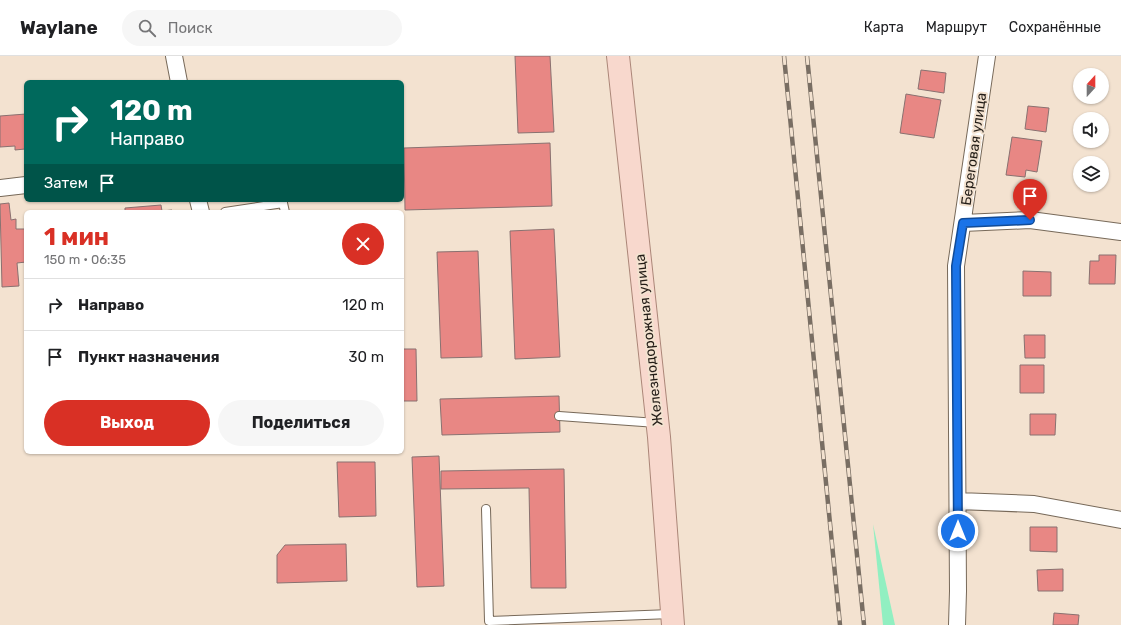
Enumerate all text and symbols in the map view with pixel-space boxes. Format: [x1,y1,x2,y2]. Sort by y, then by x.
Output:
search box [122,10,402,46]
text: Waylane [20,16,98,39]
icon: search [136,17,158,39]
text: Поиск [168,19,213,37]
text: Карта [864,19,904,36]
text: Маршрут [926,19,987,36]
text: Сохранённые [1009,19,1101,36]
north arrow [1073,68,1109,104]
map controls [1073,68,1109,192]
street label: Береговая улица [958,91,990,207]
text: 120 m [110,94,193,127]
icon: right [44,96,96,148]
button: sound [1073,112,1109,148]
text: Направо [110,128,185,150]
button: layers [1073,156,1109,192]
icon: arrive [96,172,118,194]
text: Затем [44,174,88,192]
pin [1013,179,1047,220]
icon: arrive [1019,185,1041,207]
text: 1 мин [44,223,109,251]
button: close [342,223,384,265]
text: 150 m · 06:35 [44,252,126,267]
street label: Железнодорожная улица [632,253,666,427]
icon: right [44,294,66,316]
text: Направо [78,296,144,314]
text: 120 m [342,296,384,314]
icon: arrive [44,346,66,368]
text: Пункт назначения [78,348,220,366]
text: 30 m [348,348,384,366]
button: Выход [44,400,210,446]
button: Поделиться [218,400,384,446]
position arrow [937,510,979,552]

